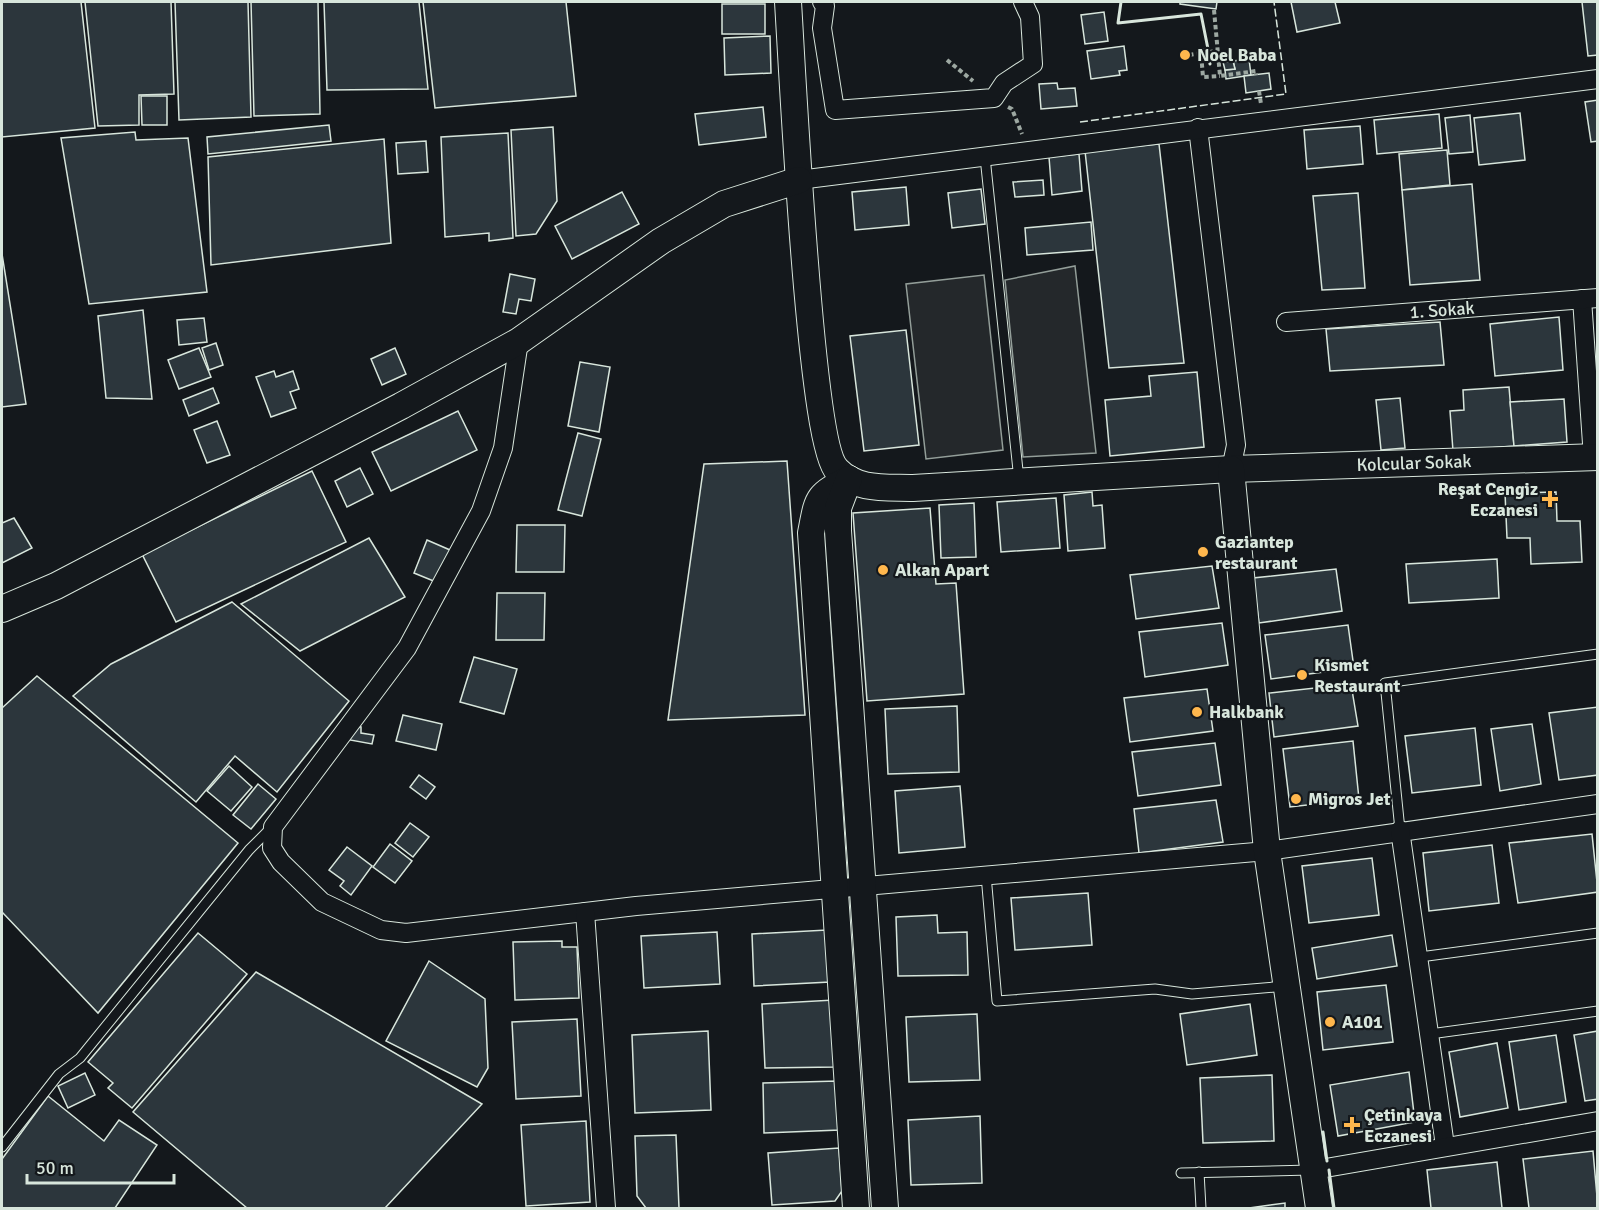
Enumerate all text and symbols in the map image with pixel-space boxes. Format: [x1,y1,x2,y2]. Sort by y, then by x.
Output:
place label: Noel Baba [1197,44,1277,66]
marker: Noel Baba [1178,48,1192,62]
street label: 1. Sokak [1409,297,1475,323]
street label: Kolcular Sokak [1356,450,1472,476]
place label: Reşat Cengiz Eczanesi [1438,478,1538,521]
marker: Reşat Cengiz Eczanesi [1543,492,1557,506]
place label: Gaziantep restaurant [1215,531,1298,574]
marker: Gaziantep restaurant [1196,545,1210,559]
place label: Alkan Apart [895,559,990,581]
marker: Alkan Apart [876,563,890,577]
place label: Kismet Restaurant [1314,654,1401,697]
marker: Kismet Restaurant [1295,668,1309,682]
place label: Halkbank [1209,701,1284,723]
marker: Halkbank [1190,705,1204,719]
place label: Migros Jet [1308,788,1391,810]
marker: Migros Jet [1289,792,1303,806]
place label: A101 [1342,1011,1383,1033]
marker: A101 [1323,1015,1337,1029]
place label: Çetinkaya Eczanesi [1364,1104,1442,1147]
marker: Çetinkaya Eczanesi [1345,1118,1359,1132]
scale bar [27,1147,174,1185]
text: 50 m [36,1157,74,1179]

